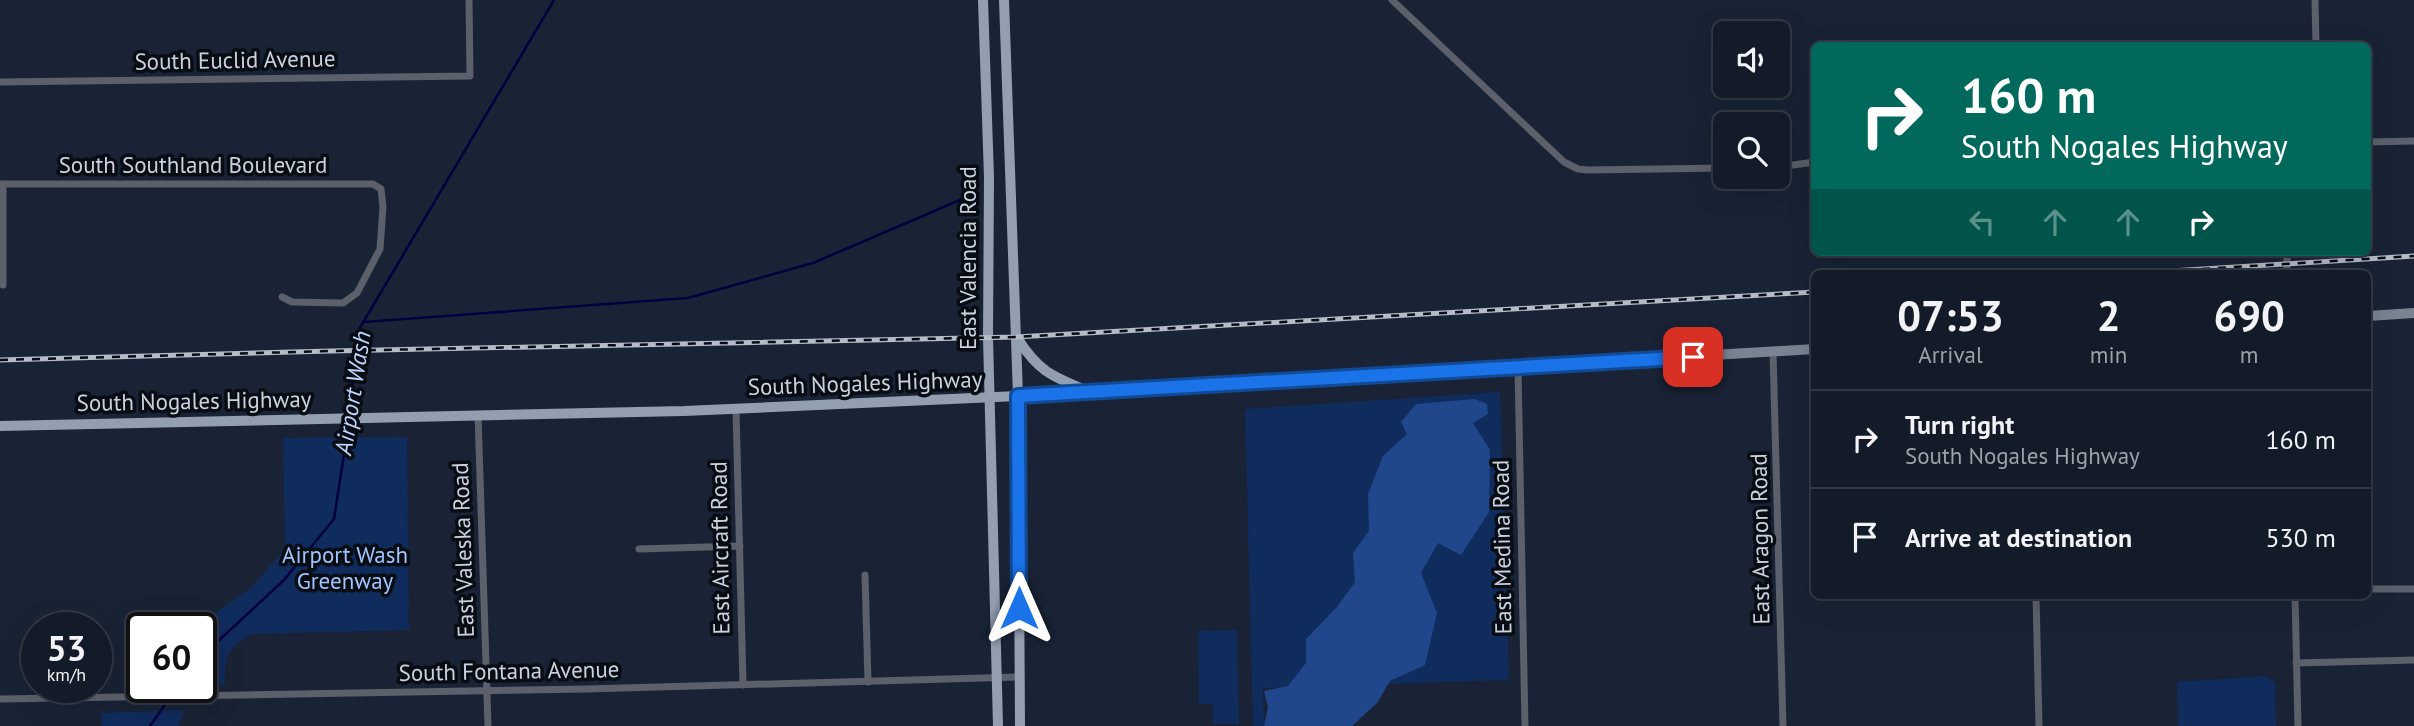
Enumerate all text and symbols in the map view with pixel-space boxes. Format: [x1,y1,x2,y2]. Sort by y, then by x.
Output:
map controls [1713,21,1790,189]
button: sound [1713,21,1790,98]
street label: South Euclid Avenue [134,43,336,76]
text: 160 m [1961,63,2096,127]
icon: right [1846,70,1937,161]
button: search [1713,112,1790,189]
text: South Nogales Highway [1961,125,2288,167]
street label: South Southland Boulevard [59,150,327,179]
street label: East Valencia Road [953,166,982,350]
icon: left [1963,203,2001,241]
icon: ahead [2036,203,2074,241]
icon: ahead [2109,203,2147,241]
icon: right [2182,203,2220,241]
text: 07:53 [1897,288,2004,343]
text: 2 [2097,288,2120,343]
text: 690 [2213,288,2285,343]
pin [1663,327,1723,387]
water label: Airport Wash [327,329,378,458]
icon: arrive [1674,338,1712,376]
text: Arrival [1918,340,1983,369]
text: min [2090,340,2127,369]
text: m [2240,340,2258,369]
street label: South Nogales Highway [747,364,983,401]
street label: South Nogales Highway [76,384,312,417]
text: Turn right [1905,408,2014,441]
icon: right [1846,420,1884,458]
text: 160 m [2265,423,2336,456]
text: South Nogales Highway [1905,441,2140,470]
street label: East Aragon Road [1744,453,1775,625]
street label: East Medina Road [1485,459,1518,635]
street label: East Aircraft Road [703,461,736,635]
street label: East Valeska Road [445,462,480,638]
icon: arrive [1846,518,1884,556]
text: Arrive at destination [1905,521,2132,554]
text: 530 m [2265,521,2336,554]
park label: Airport Wash Greenway [282,540,408,595]
position arrow [982,571,1056,645]
speed limit sign: 60 [126,612,217,703]
text: 53 [47,625,86,671]
street label: South Fontana Avenue [398,654,620,687]
text: km/h [47,663,86,686]

